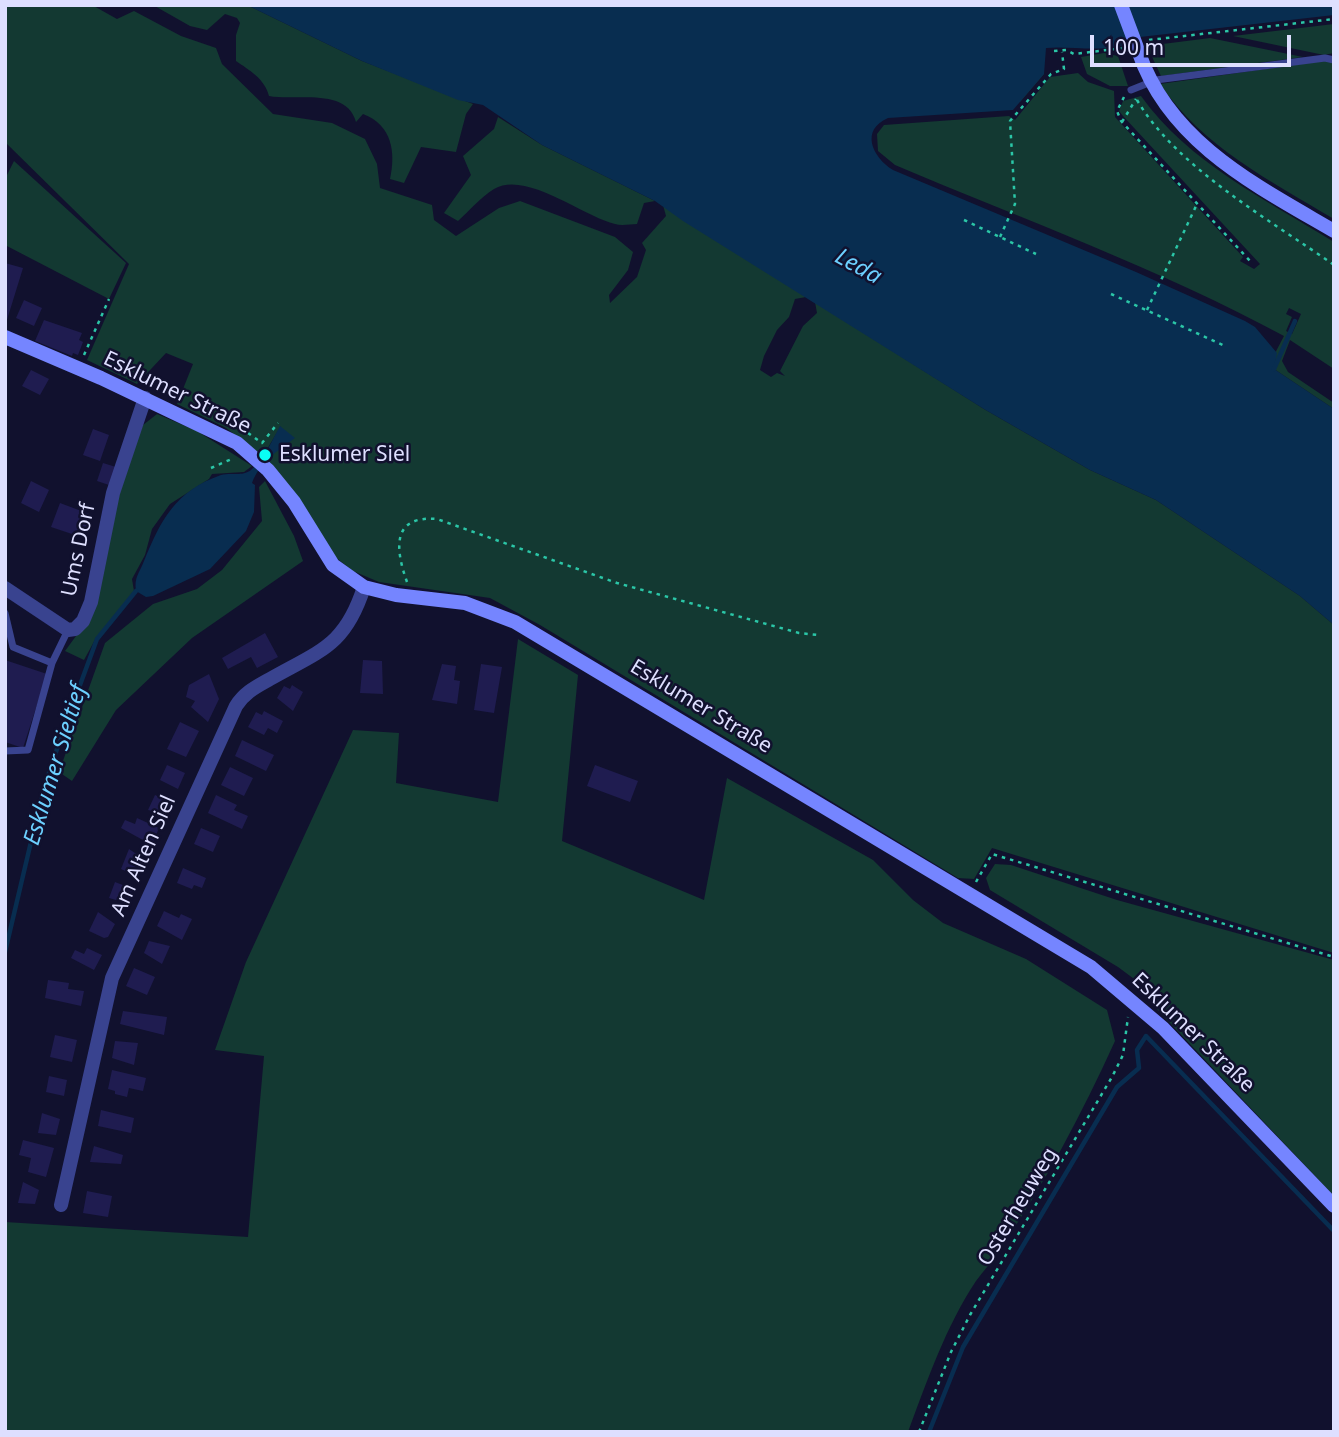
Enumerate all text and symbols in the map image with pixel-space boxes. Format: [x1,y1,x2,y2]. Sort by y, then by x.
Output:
scale bar [1094,21,1295,65]
text: 100 m [1103,33,1164,61]
water label: Leda [830,243,886,291]
street label: Esklumer Straße [99,346,255,440]
place label: Esklumer Siel [279,442,410,468]
marker: Esklumer Siel [257,447,273,463]
street label: Ums Dorf [57,501,101,599]
street label: Esklumer Straße [625,655,777,759]
water label: Esklumer Sieltief [18,681,94,849]
street label: Am Alten Siel [106,792,182,920]
street label: Esklumer Straße [1126,968,1260,1098]
street label: Osterheuweg [973,1143,1063,1271]

